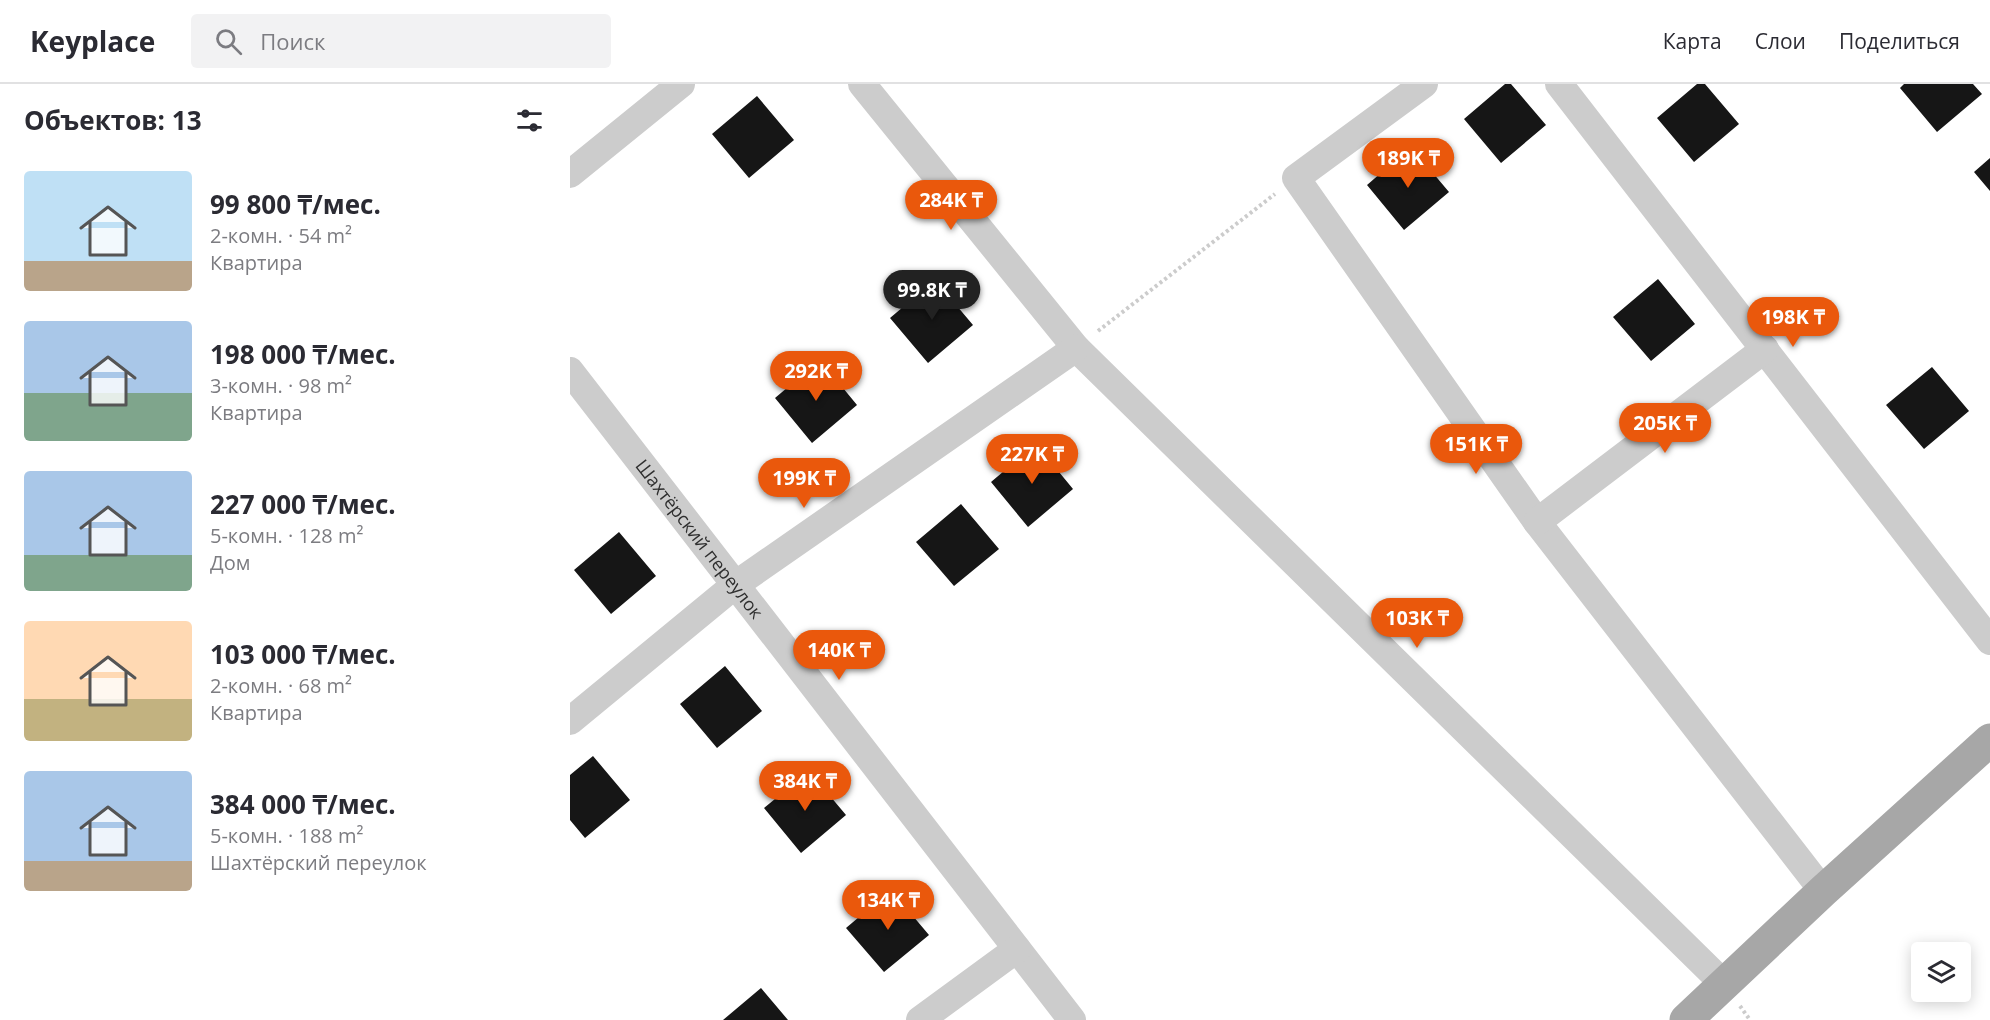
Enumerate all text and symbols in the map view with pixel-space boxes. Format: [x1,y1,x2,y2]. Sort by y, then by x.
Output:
search box [191,14,611,68]
text: Keyplace [30,22,155,60]
icon: search [212,25,245,58]
text: Поиск [260,26,325,56]
text: Карта [1663,27,1722,55]
text: Слои [1755,27,1806,55]
text: Поделиться [1839,27,1960,55]
text: Объектов: 13 [24,102,202,138]
icon: filters [513,104,546,137]
pin: 189K ₸ [1359,138,1457,189]
text: 189K ₸ [1376,144,1440,171]
pin: 284K ₸ [902,180,1000,231]
text: 99 800 ₸/мес. [210,186,381,222]
text: 284K ₸ [919,186,983,213]
icon: home [72,195,144,267]
text: 2-комн. · 54 m² [210,222,352,249]
text: Квартира [210,249,303,276]
pin: 99.8K ₸ [877,270,987,321]
text: 99.8K ₸ [897,276,967,303]
pin: 198K ₸ [1744,297,1842,348]
text: 198K ₸ [1761,303,1825,330]
text: 198 000 ₸/мес. [210,336,396,372]
icon: home [72,345,144,417]
pin: 292K ₸ [767,351,865,402]
text: 292K ₸ [784,357,848,384]
text: 3-комн. · 98 m² [210,372,352,399]
text: Квартира [210,399,303,426]
pin: 205K ₸ [1616,403,1714,454]
text: 205K ₸ [1633,409,1697,436]
pin: 151K ₸ [1427,424,1525,475]
text: 151K ₸ [1444,430,1508,457]
pin: 227K ₸ [983,434,1081,485]
text: 227K ₸ [1000,440,1064,467]
street label: Шахтёрский переулок [631,454,769,624]
pin: 199K ₸ [755,458,853,509]
text: 199K ₸ [772,464,836,491]
text: 227 000 ₸/мес. [210,486,396,522]
icon: home [72,495,144,567]
text: 5-комн. · 128 m² [210,522,363,549]
text: Дом [210,549,250,576]
pin: 103K ₸ [1368,598,1466,649]
text: 103K ₸ [1385,604,1449,631]
pin: 140K ₸ [790,630,888,681]
text: 103 000 ₸/мес. [210,636,396,672]
text: 140K ₸ [807,636,871,663]
icon: home [72,645,144,717]
text: 2-комн. · 68 m² [210,672,352,699]
text: Квартира [210,699,303,726]
pin: 384K ₸ [756,761,854,812]
text: 384K ₸ [773,767,837,794]
text: 384 000 ₸/мес. [210,786,396,822]
icon: home [72,795,144,867]
text: 5-комн. · 188 m² [210,822,363,849]
text: Шахтёрский переулок [210,849,427,876]
pin: 134K ₸ [839,880,937,931]
text: 134K ₸ [856,886,920,913]
map controls [1911,942,1971,1002]
button: layers [1911,942,1971,1002]

